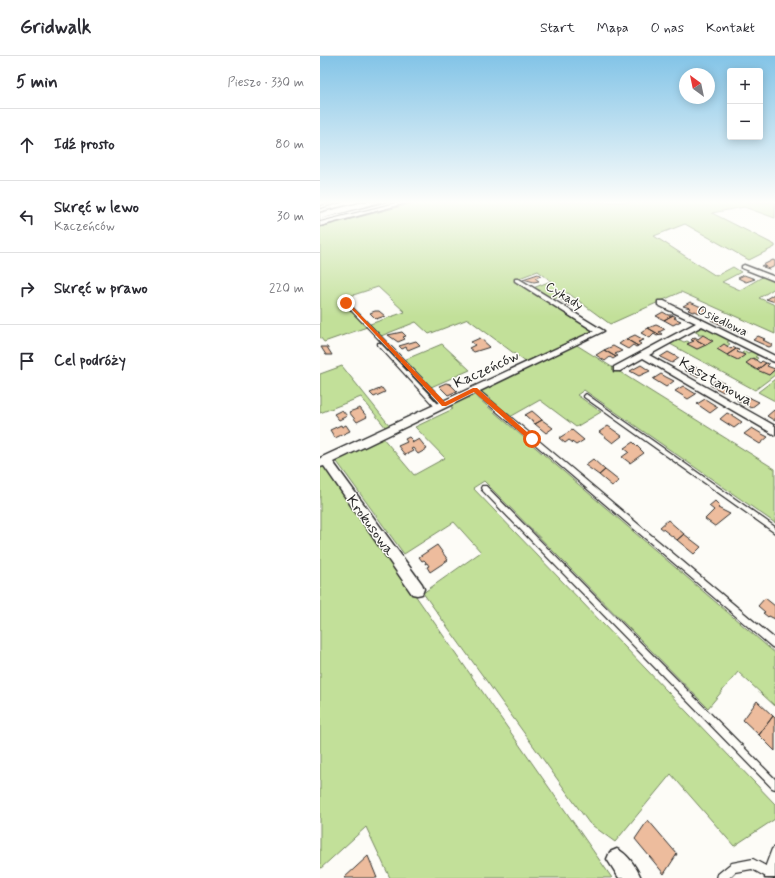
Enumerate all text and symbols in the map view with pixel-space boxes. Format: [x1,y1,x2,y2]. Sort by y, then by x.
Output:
text: Gridwalk [20,15,91,40]
text: Start [540,19,575,37]
text: Mapa [597,19,629,37]
text: O nas [651,19,684,37]
text: Kontakt [706,19,755,37]
north arrow [679,68,715,104]
map controls [727,68,763,140]
button: + [727,68,763,104]
text: 5 min [16,71,58,93]
text: Pieszo · 330 m [227,74,304,91]
button: − [727,104,763,140]
icon: ahead [16,134,38,156]
text: Idź prosto [54,135,115,155]
text: 80 m [275,136,304,153]
text: Skręć w lewo [54,198,139,218]
icon: left [16,206,38,228]
text: 30 m [277,208,304,225]
text: Kaczeńców [54,218,115,235]
icon: right [16,278,38,300]
street label: Cykady [542,278,587,315]
text: Skręć w prawo [54,279,148,299]
text: 220 m [269,280,304,297]
route end [337,294,355,312]
street label: Osiedlowa [694,302,750,341]
street label: Kaczeńców [450,346,522,394]
icon: arrive [16,350,38,372]
text: Cel podróży [54,351,126,371]
street label: Kasztanowa [675,353,756,411]
route start [523,430,541,448]
street label: Krokusowa [342,491,399,561]

